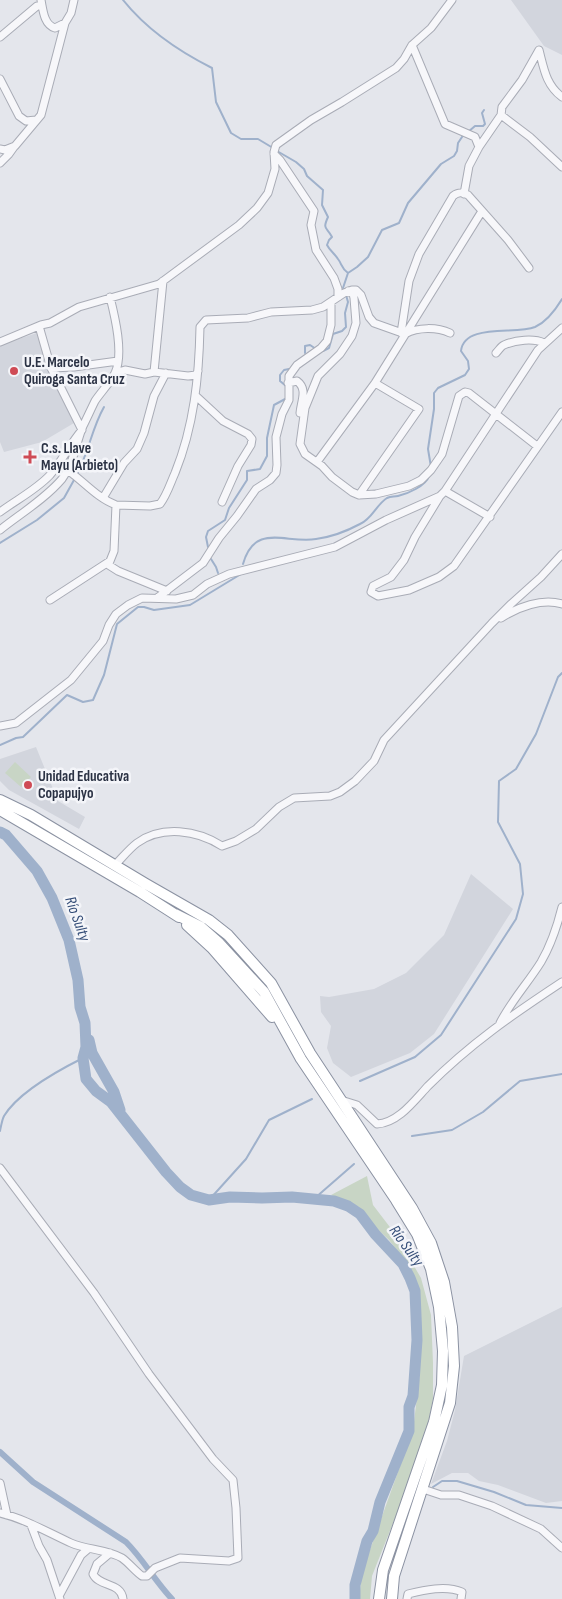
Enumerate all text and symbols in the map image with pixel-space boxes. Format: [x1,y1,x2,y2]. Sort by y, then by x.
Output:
place label: U.E. Marcelo Quiroga Santa Cruz [24,353,125,389]
marker: U.E. Marcelo Quiroga Santa Cruz [8,365,20,377]
place label: C.s. Llave Mayu (Arbieto) [41,439,118,475]
marker: C.s. Llave Mayu (Arbieto) [23,450,37,464]
place label: Unidad Educativa Copapujyo [38,767,129,803]
marker: Unidad Educativa Copapujyo [22,779,34,791]
water label: Río Sulty [60,894,94,945]
water label: Río Sulty [385,1222,428,1271]

